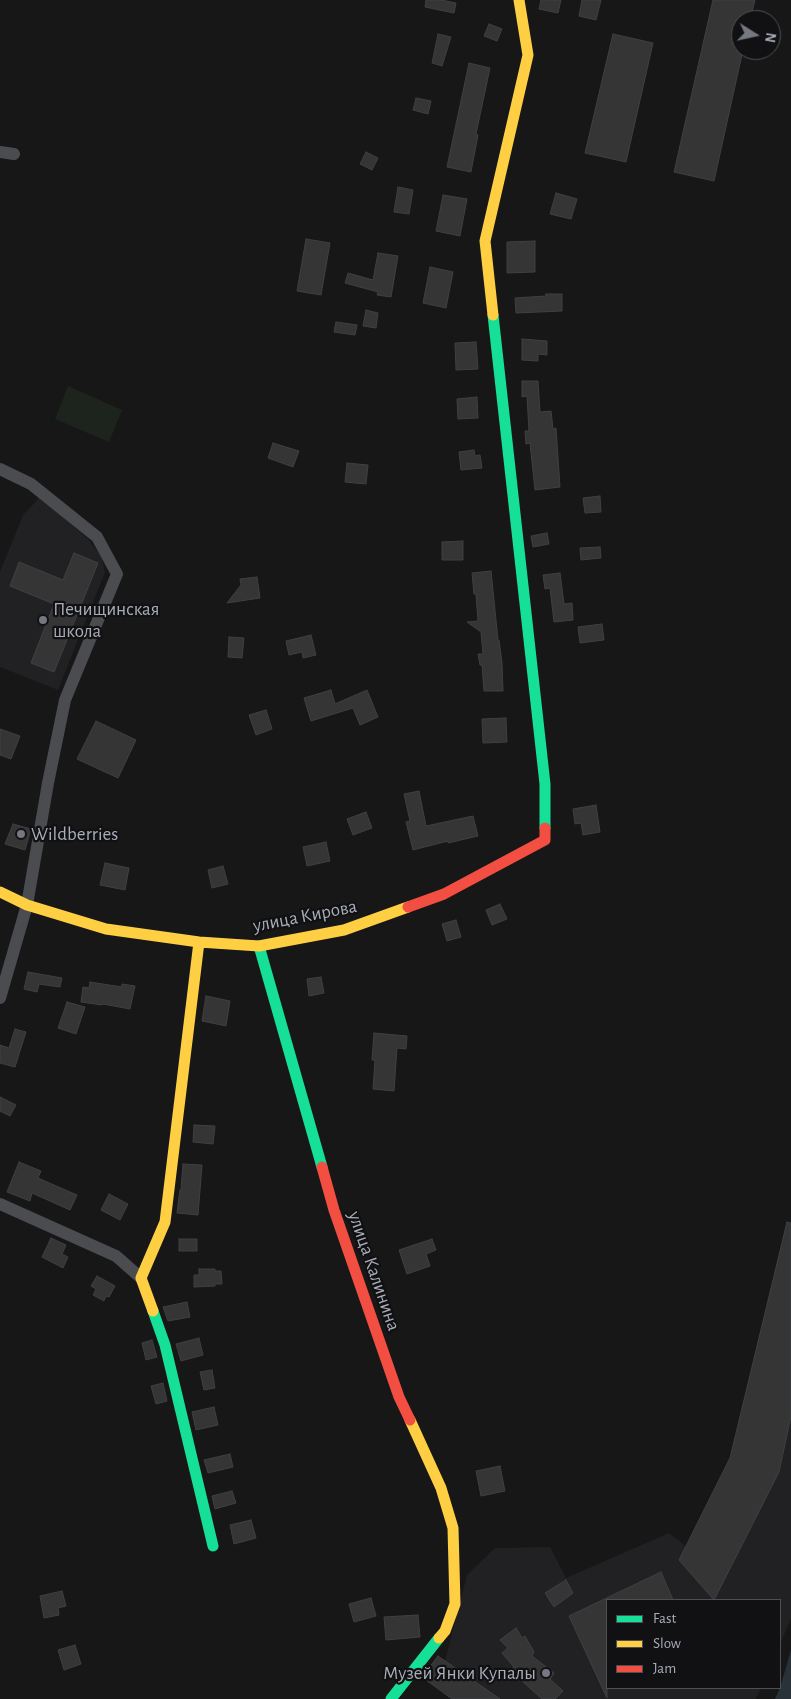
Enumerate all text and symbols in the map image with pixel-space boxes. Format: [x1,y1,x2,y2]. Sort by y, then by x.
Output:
north arrow [731,10,781,60]
text: N [762,31,778,43]
place label: Печищинская школа [53,598,159,642]
marker: Печищинская школа [37,614,49,626]
place label: Wildberries [31,823,118,845]
marker: Wildberries [15,828,27,840]
street label: улица Кирова [251,895,359,937]
street label: улица Калинина [343,1208,405,1334]
legend [606,1599,781,1689]
text: Fast [653,1611,676,1626]
text: Slow [653,1636,681,1651]
text: Jam [653,1661,676,1676]
place label: Музей Янки Купалы [383,1662,536,1684]
marker: Музей Янки Купалы [540,1667,552,1679]

